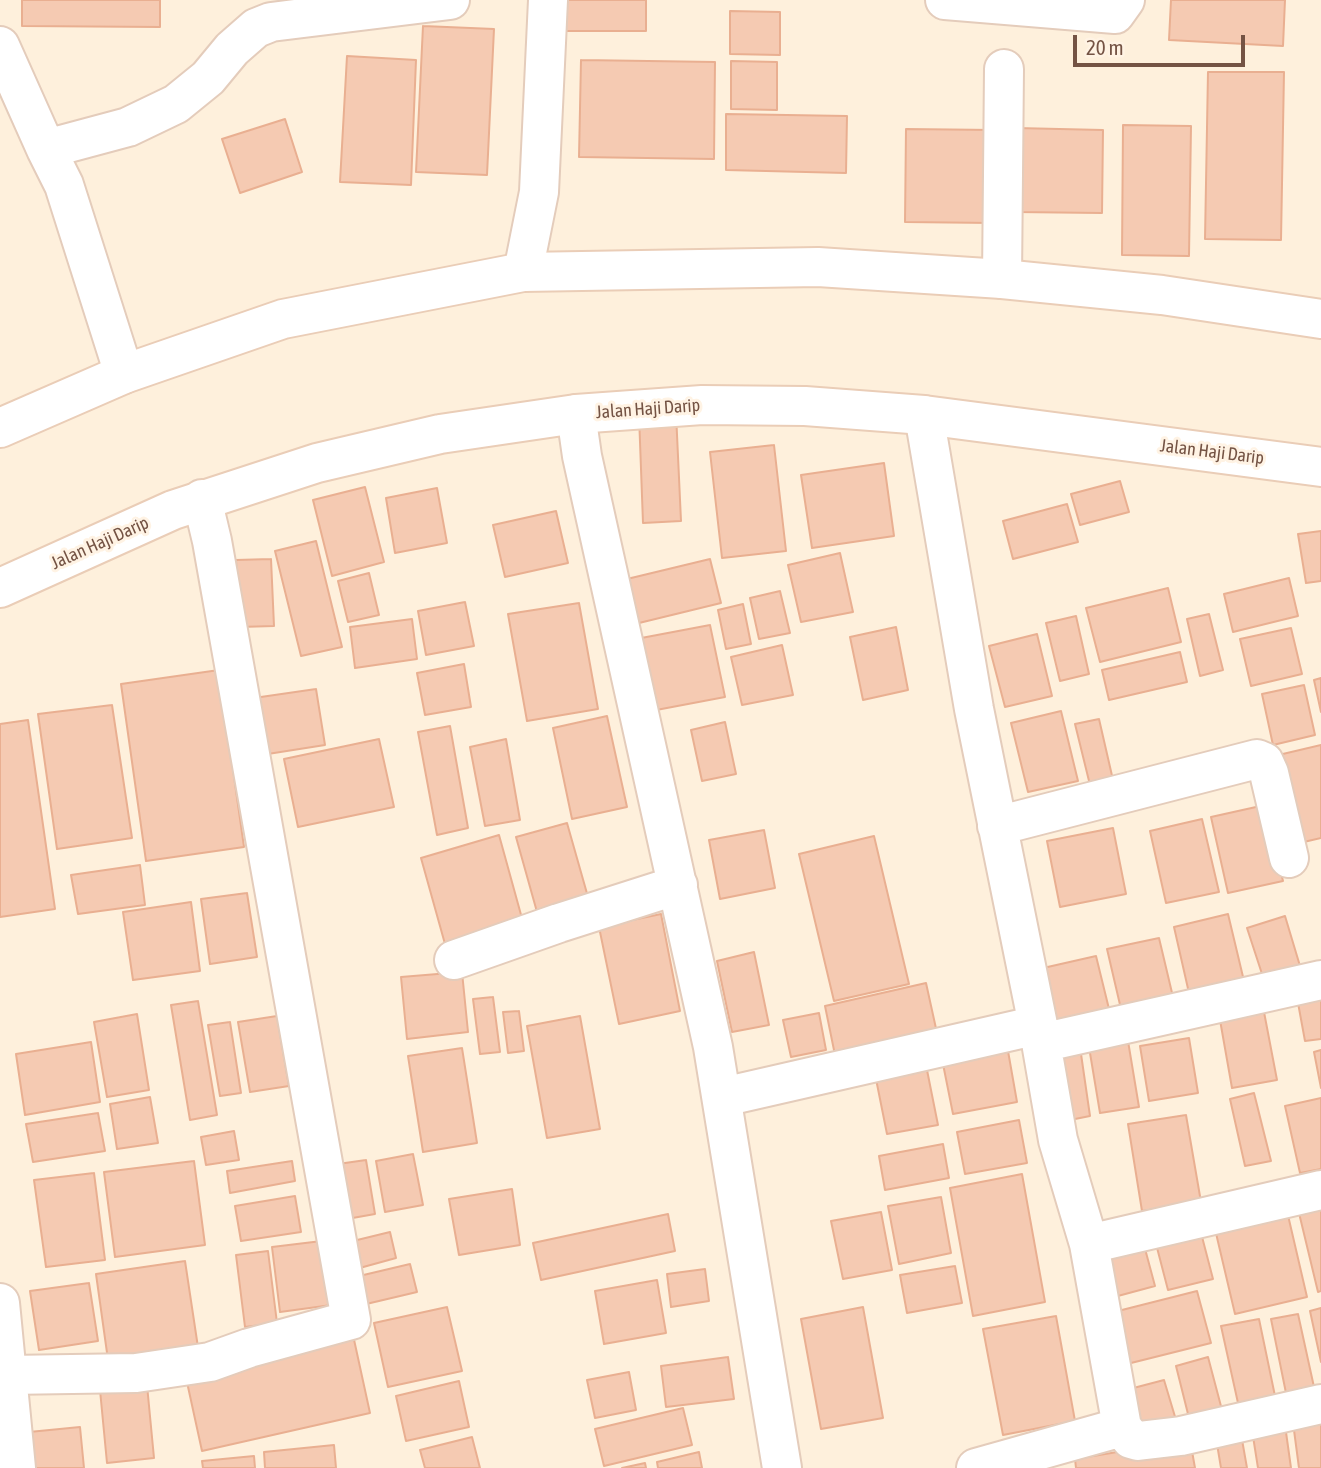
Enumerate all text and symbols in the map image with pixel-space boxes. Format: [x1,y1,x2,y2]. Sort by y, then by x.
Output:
scale bar [1076,21,1248,65]
text: 20 m [1086,35,1124,59]
street label: Jalan Haji Darip [595,395,701,423]
street label: Jalan Haji Darip [1159,435,1265,469]
street label: Jalan Haji Darip [48,512,152,574]

